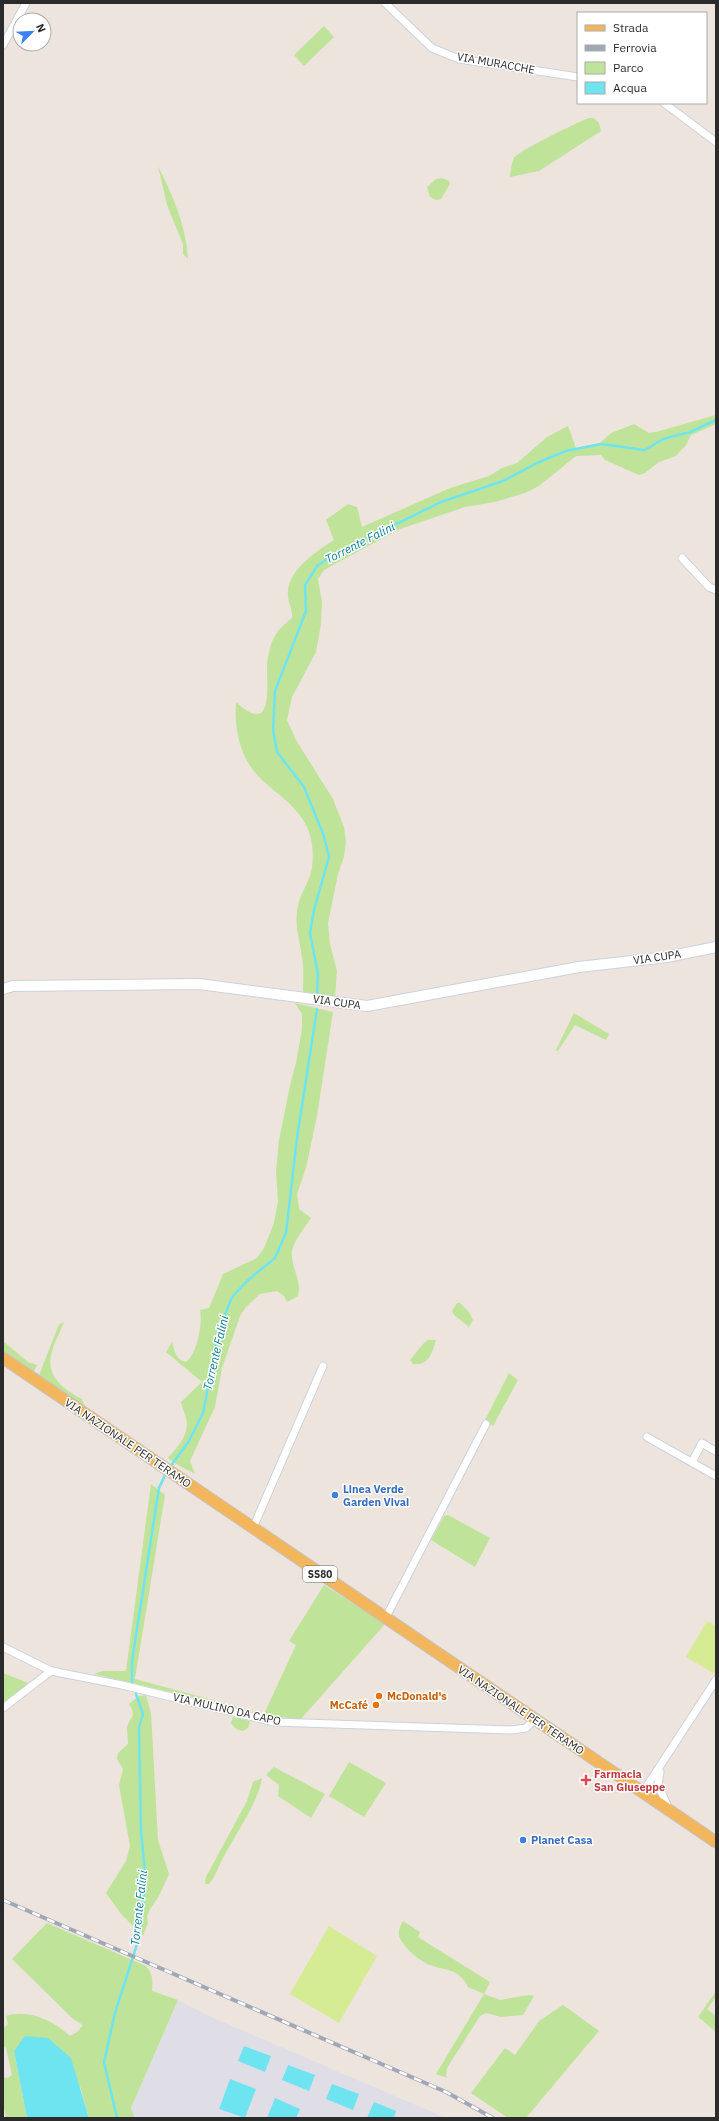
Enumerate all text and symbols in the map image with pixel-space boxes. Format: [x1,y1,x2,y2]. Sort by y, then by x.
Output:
north arrow [12,12,52,52]
legend [577,12,707,104]
text: Strada [613,20,649,35]
text: N [33,21,49,34]
text: Ferrovia [613,40,657,55]
street label: VIA MURACCHE [456,49,536,77]
text: Parco [613,60,644,75]
text: Acqua [613,80,647,95]
water label: Torrente Falini [322,518,398,567]
street label: VIA CUPA [632,947,682,967]
street label: VIA CUPA [312,992,362,1012]
water label: Torrente Falini [200,1313,232,1392]
street label: VIA NAZIONALE PER TERAMO [62,1395,194,1491]
place label: Linea Verde Garden Vivai [343,1482,409,1509]
marker: Linea Verde Garden Vivai [330,1490,340,1500]
road number: SS80 [303,1566,337,1582]
street label: VIA NAZIONALE PER TERAMO [455,1662,587,1758]
place label: McDonald's [387,1689,447,1703]
street label: VIA MULINO DA CAPO [172,1690,283,1728]
marker: McDonald's [374,1691,384,1701]
place label: McCafé [330,1698,368,1712]
marker: McCafé [371,1700,381,1710]
place label: Farmacia San Giuseppe [594,1767,665,1794]
marker: Farmacia San Giuseppe [581,1775,591,1785]
place label: Planet Casa [531,1833,593,1847]
marker: Planet Casa [518,1835,528,1845]
water label: Torrente Falini [127,1868,150,1947]

